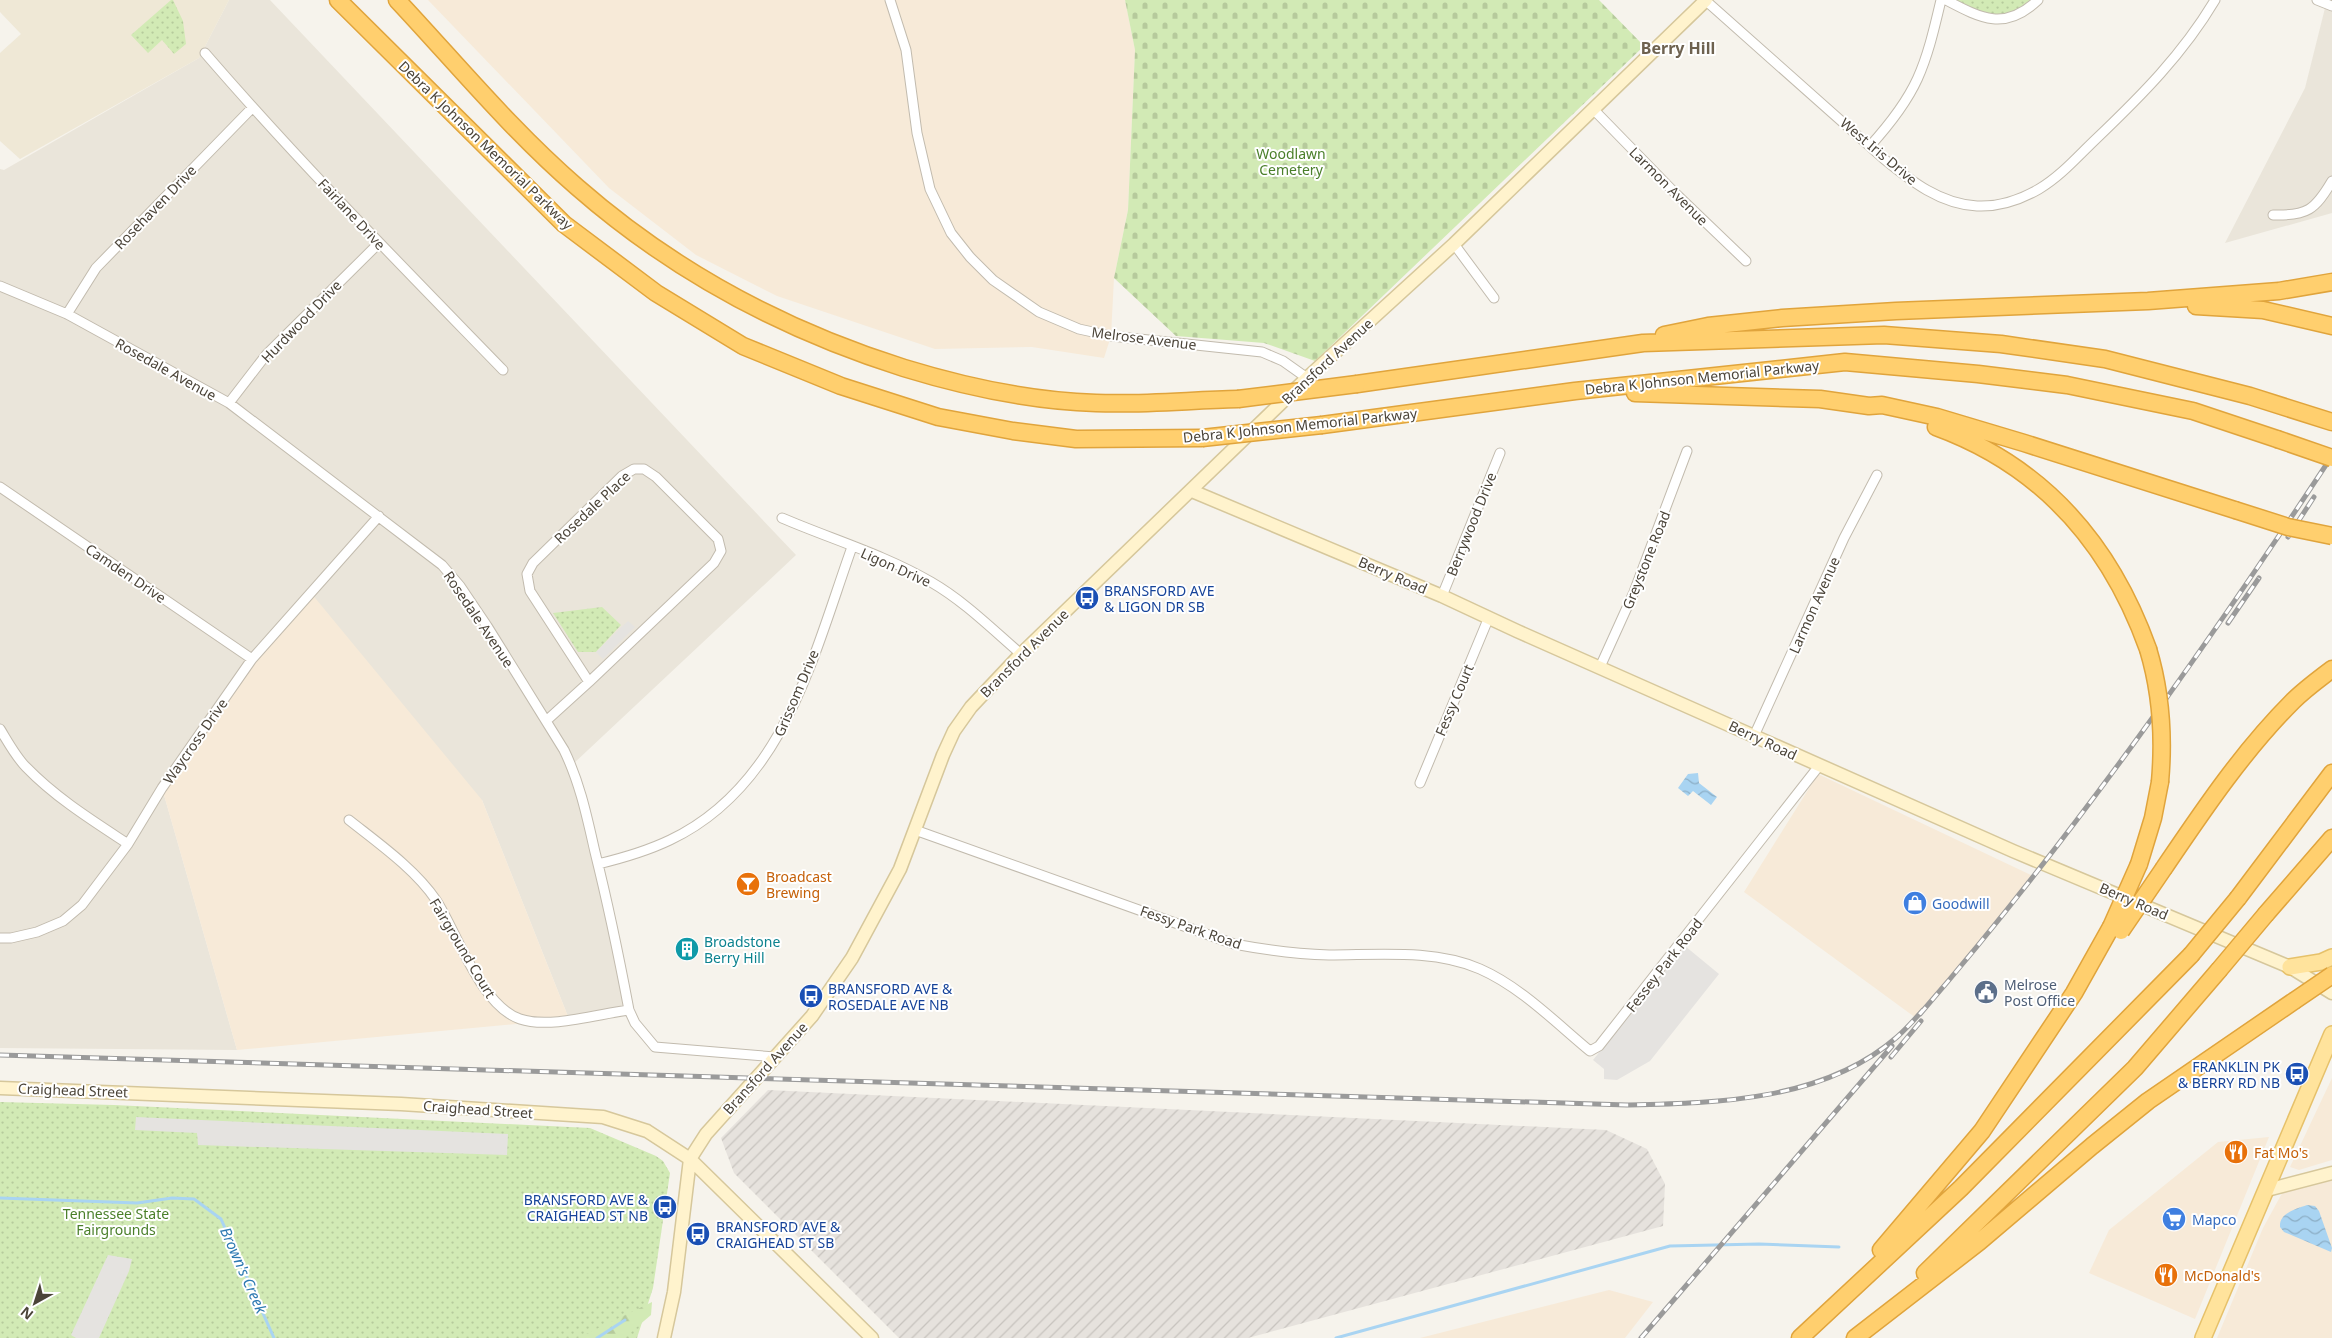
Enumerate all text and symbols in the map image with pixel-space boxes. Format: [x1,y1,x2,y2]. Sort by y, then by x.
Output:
district label: Berry Hill [1641,37,1715,59]
street label: Debra K Johnson Memorial Parkway [395,56,578,234]
street label: West Iris Drive [1836,113,1922,189]
street label: Larmon Avenue [1626,143,1713,230]
park label: Woodlawn Cemetery [1256,144,1326,179]
street label: Rosehaven Drive [110,161,200,253]
street label: Fairlane Drive [314,174,390,254]
street label: Hurdwood Drive [257,276,345,366]
street label: Bransford Avenue [1277,314,1377,408]
street label: Melrose Avenue [1090,322,1198,354]
street label: Rosedale Avenue [112,333,220,405]
street label: Debra K Johnson Memorial Parkway [1584,355,1821,399]
street label: Debra K Johnson Memorial Parkway [1182,403,1419,447]
street label: Rosedale Place [550,467,634,547]
street label: Berrywood Drive [1441,469,1501,579]
street label: Greystone Road [1618,508,1674,612]
street label: Camden Drive [82,539,170,607]
street label: Ligon Drive [858,543,934,591]
street label: Berry Road [1356,552,1430,598]
street label: Larmon Avenue [1784,554,1844,656]
street label: Rosedale Avenue [440,567,518,671]
place label: BRANSFORD AVE & LIGON DR SB [1104,581,1214,616]
bus stop icon: BRANSFORD AVE & LIGON DR SB [1074,585,1100,611]
street label: Bransford Avenue [976,604,1073,701]
street label: Grissom Drive [769,646,823,739]
street label: Fessy Court [1430,661,1478,739]
street label: Waycross Drive [159,694,232,787]
street label: Berry Road [1726,716,1800,764]
place label: Broadcast Brewing [766,867,832,902]
bar icon: Broadcast Brewing [735,871,761,897]
street label: Berry Road [2097,878,2171,924]
shop icon: Goodwill [1902,890,1928,916]
place label: Goodwill [1932,894,1990,913]
street label: Fairground Court [426,895,500,1001]
street label: Fessy Park Road [1138,901,1244,953]
street label: Fessey Park Road [1621,914,1707,1016]
place label: Broadstone Berry Hill [704,932,780,967]
building icon: Broadstone Berry Hill [674,936,700,962]
place label: Melrose Post Office [2004,975,2075,1010]
place label: BRANSFORD AVE & ROSEDALE AVE NB [828,979,953,1014]
public building icon: Melrose Post Office [1973,979,1999,1005]
bus stop icon: BRANSFORD AVE & ROSEDALE AVE NB [798,983,824,1009]
street label: Bransford Avenue [718,1018,812,1118]
place label: FRANKLIN PK & BERRY RD NB [2178,1057,2280,1092]
bus stop icon: FRANKLIN PK & BERRY RD NB [2284,1061,2310,1087]
street label: Craighead Street [18,1079,128,1101]
street label: Craighead Street [422,1096,534,1122]
restaurant icon: Fat Mo's [2223,1139,2249,1165]
place label: Fat Mo's [2254,1143,2309,1162]
place label: BRANSFORD AVE & CRAIGHEAD ST NB [524,1190,649,1225]
bus stop icon: BRANSFORD AVE & CRAIGHEAD ST NB [652,1194,678,1220]
park label: Tennessee State Fairgrounds [63,1204,169,1239]
supermarket icon: Mapco [2161,1206,2187,1232]
place label: Mapco [2192,1210,2236,1229]
place label: BRANSFORD AVE & CRAIGHEAD ST SB [716,1217,841,1252]
bus stop icon: BRANSFORD AVE & CRAIGHEAD ST SB [685,1221,711,1247]
water label: Brown's Creek [216,1224,272,1317]
restaurant icon: McDonald's [2153,1262,2179,1288]
place label: McDonald's [2184,1266,2261,1285]
north arrow [10,1278,60,1328]
text: N [16,1303,37,1324]

